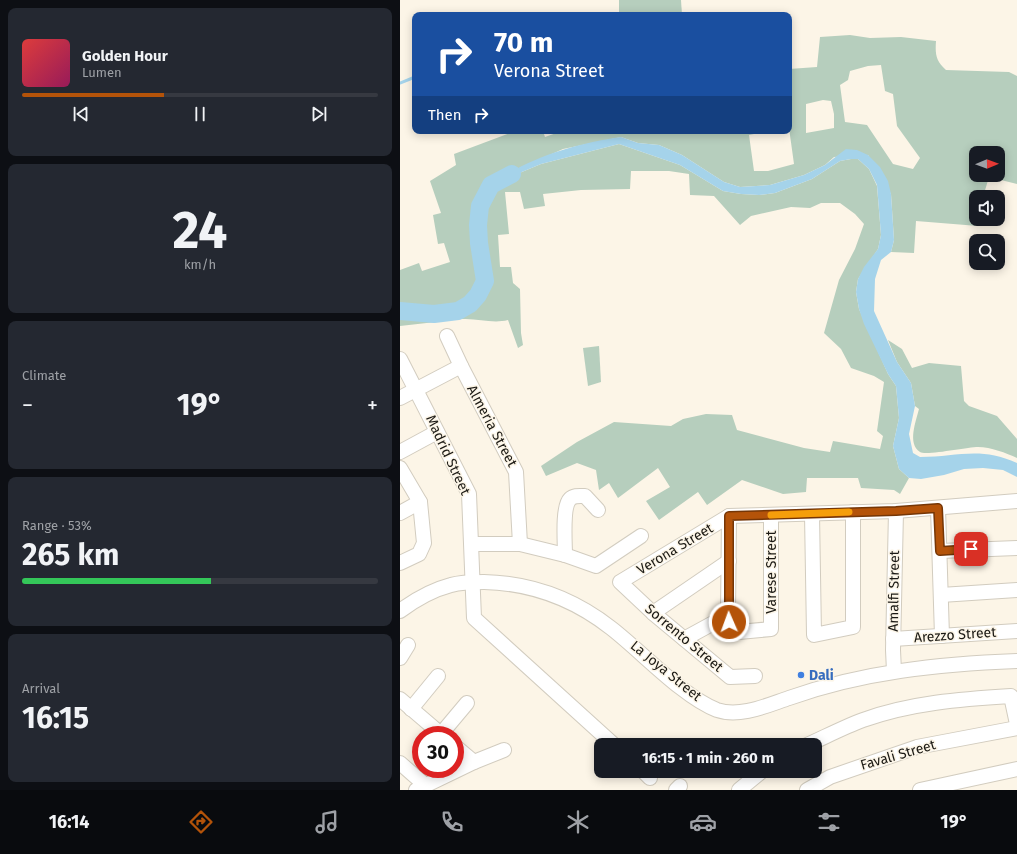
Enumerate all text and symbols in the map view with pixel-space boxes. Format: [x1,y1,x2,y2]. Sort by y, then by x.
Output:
text: 70 m [494,26,553,59]
icon: right [428,28,480,80]
text: Golden Hour [82,47,168,65]
text: Verona Street [494,60,604,82]
text: Lumen [82,65,122,80]
icon: previous [70,103,92,125]
icon: pause [189,103,211,125]
icon: next [308,103,330,125]
icon: right [470,104,492,126]
text: Then [428,106,462,124]
north arrow [969,146,1005,182]
map controls [969,146,1005,270]
button: sound [969,190,1005,226]
text: 24 [173,199,227,262]
button: search [969,234,1005,270]
text: km/h [184,257,216,272]
text: Climate [22,368,66,383]
street label: Almeria Street [463,382,521,471]
text: 19° [177,387,223,423]
text: − [22,392,33,419]
text: + [367,392,378,419]
street label: Madrid Street [422,412,474,499]
text: Range · 53% [22,518,92,533]
street label: Verona Street [634,519,717,578]
street label: Varese Street [763,529,780,614]
pin [954,532,988,566]
text: 265 km [22,537,119,573]
icon: arrive [960,538,982,560]
street label: Amalfi Street [885,549,903,632]
street label: Sorrento Street [641,600,727,676]
position arrow [708,601,750,643]
street label: Arezzo Street [913,624,998,646]
street label: La Joya Street [627,637,706,705]
place label: Dali [809,667,834,684]
marker: Dali [796,670,806,680]
text: Arrival [22,681,60,696]
text: 16:15 [22,700,89,736]
speed limit sign: 30 [412,726,464,778]
street label: Favali Street [858,736,938,774]
text: 16:15 · 1 min · 260 m [642,749,774,767]
icon: directions [187,808,215,836]
icon: music [313,808,341,836]
icon: phone [438,808,466,836]
icon: climate [564,808,592,836]
icon: car [689,808,717,836]
icon: filters [815,808,843,836]
text: 16:14 [49,811,90,833]
text: 19° [940,811,968,833]

